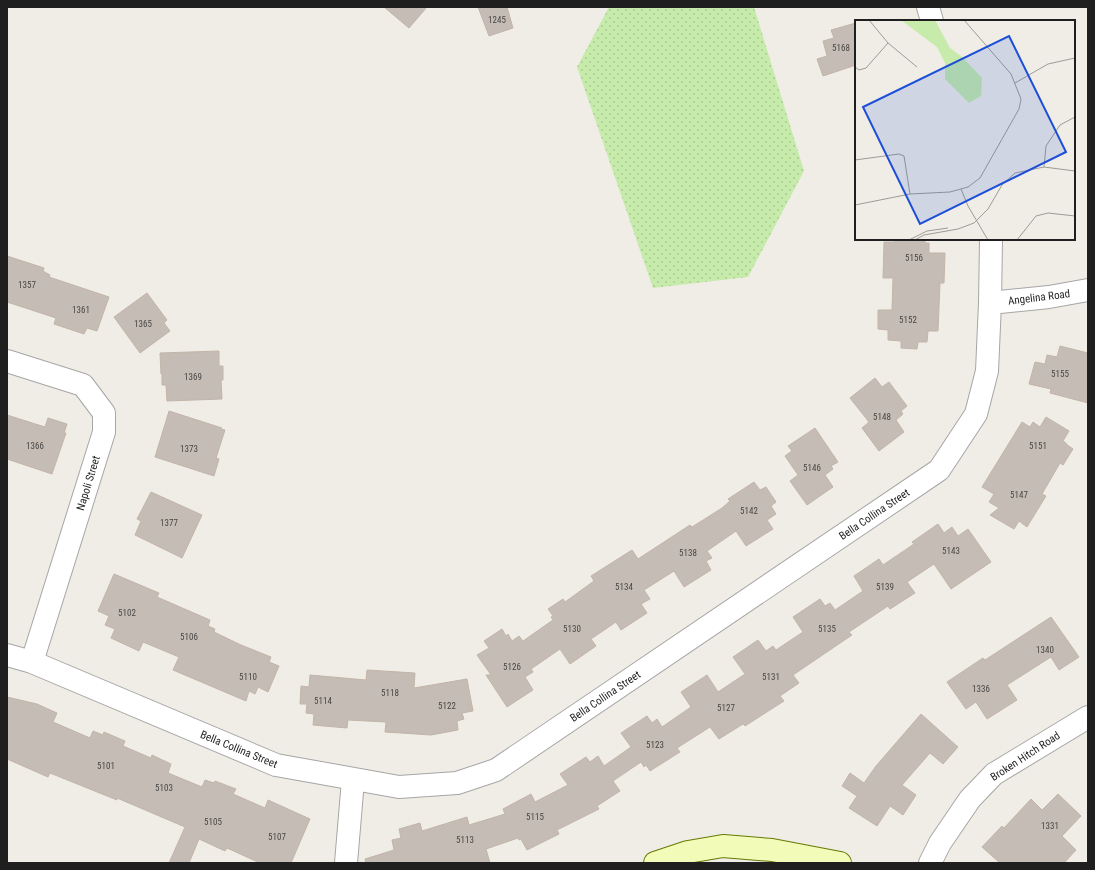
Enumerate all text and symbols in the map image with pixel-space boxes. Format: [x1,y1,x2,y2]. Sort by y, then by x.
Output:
house number: 1245 [488,15,506,25]
inset map [855,20,1075,240]
house number: 5168 [832,43,850,53]
house number: 5156 [905,253,923,263]
house number: 1357 [18,280,36,290]
street label: Angelina Road [1007,287,1071,308]
house number: 1361 [72,305,90,315]
house number: 5152 [899,315,917,325]
house number: 1365 [134,319,152,329]
house number: 5155 [1051,369,1069,379]
house number: 1369 [184,372,202,382]
house number: 5148 [873,412,891,422]
house number: 1366 [26,441,44,451]
house number: 5151 [1029,441,1047,451]
house number: 1373 [180,444,198,454]
street label: Napoli Street [74,454,103,512]
house number: 5146 [803,463,821,473]
street label: Bella Collina Street [837,486,912,543]
house number: 5147 [1010,490,1028,500]
house number: 5142 [740,506,758,516]
house number: 1377 [160,518,178,528]
house number: 5143 [942,546,960,556]
house number: 5138 [679,548,697,558]
house number: 5134 [615,582,633,592]
house number: 5139 [876,582,894,592]
house number: 5102 [118,608,136,618]
house number: 5130 [563,624,581,634]
house number: 5135 [818,624,836,634]
house number: 5106 [180,632,198,642]
house number: 1340 [1036,645,1054,655]
house number: 5126 [503,662,521,672]
street label: Bella Collina Street [568,668,643,725]
house number: 5110 [239,672,257,682]
house number: 5131 [762,672,780,682]
house number: 1336 [972,684,990,694]
house number: 5118 [381,688,399,698]
house number: 5114 [314,696,332,706]
house number: 5122 [438,701,456,711]
house number: 5127 [717,703,735,713]
street label: Bella Collina Street [198,728,279,771]
street label: Broken Hitch Road [988,729,1062,784]
house number: 5123 [646,740,664,750]
house number: 5101 [97,761,115,771]
house number: 5103 [155,783,173,793]
house number: 5115 [526,812,544,822]
house number: 5105 [204,817,222,827]
house number: 1331 [1041,821,1059,831]
house number: 5107 [268,832,286,842]
house number: 5113 [456,835,474,845]

